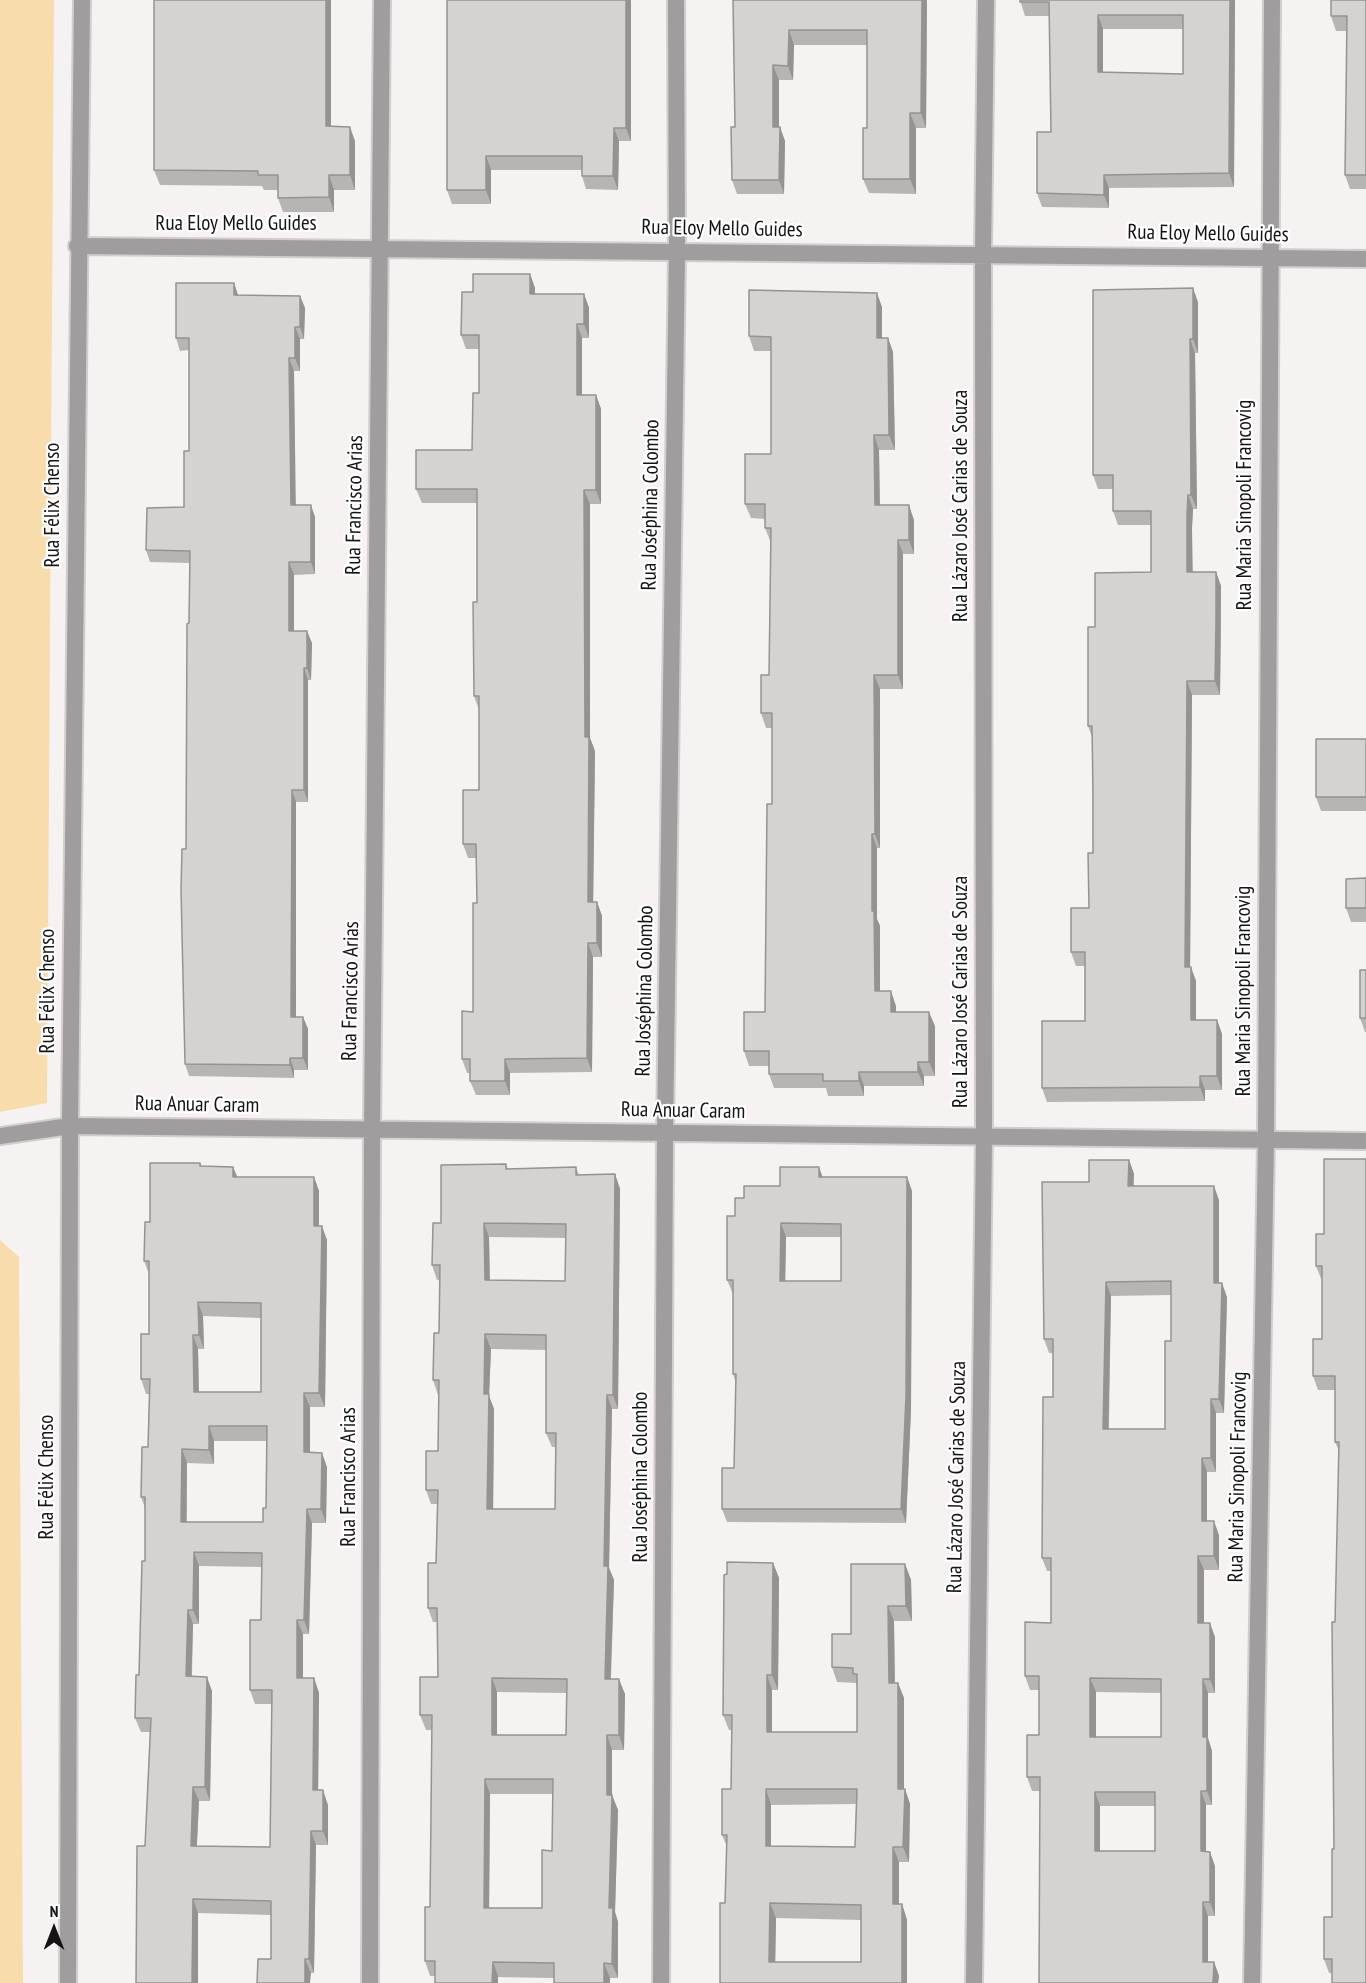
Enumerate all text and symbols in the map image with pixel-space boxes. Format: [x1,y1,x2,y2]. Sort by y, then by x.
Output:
street label: Rua Eloy Mello Guides [155,211,317,237]
street label: Rua Eloy Mello Guides [641,215,803,243]
street label: Rua Eloy Mello Guides [1127,220,1289,248]
street label: Rua Lázaro José Carias de Souza [948,390,974,622]
street label: Rua Maria Sinopoli Francovig [1232,400,1258,610]
street label: Rua Joséphina Colombo [637,419,665,591]
street label: Rua Francisco Arias [341,435,369,575]
street label: Rua Félix Chenso [40,443,66,567]
street label: Rua Lázaro José Carias de Souza [948,876,974,1108]
street label: Rua Maria Sinopoli Francovig [1231,886,1257,1096]
street label: Rua Joséphina Colombo [631,905,659,1077]
street label: Rua Francisco Arias [337,921,365,1061]
street label: Rua Félix Chenso [35,929,61,1053]
street label: Rua Anuar Caram [135,1091,259,1119]
street label: Rua Anuar Caram [621,1097,745,1125]
street label: Rua Lázaro José Carias de Souza [942,1361,972,1593]
street label: Rua Maria Sinopoli Francovig [1224,1371,1252,1583]
street label: Rua Joséphina Colombo [628,1392,654,1562]
street label: Rua Francisco Arias [336,1407,362,1547]
street label: Rua Félix Chenso [34,1415,60,1539]
north arrow [24,1899,84,1959]
text: N [50,1901,58,1921]

